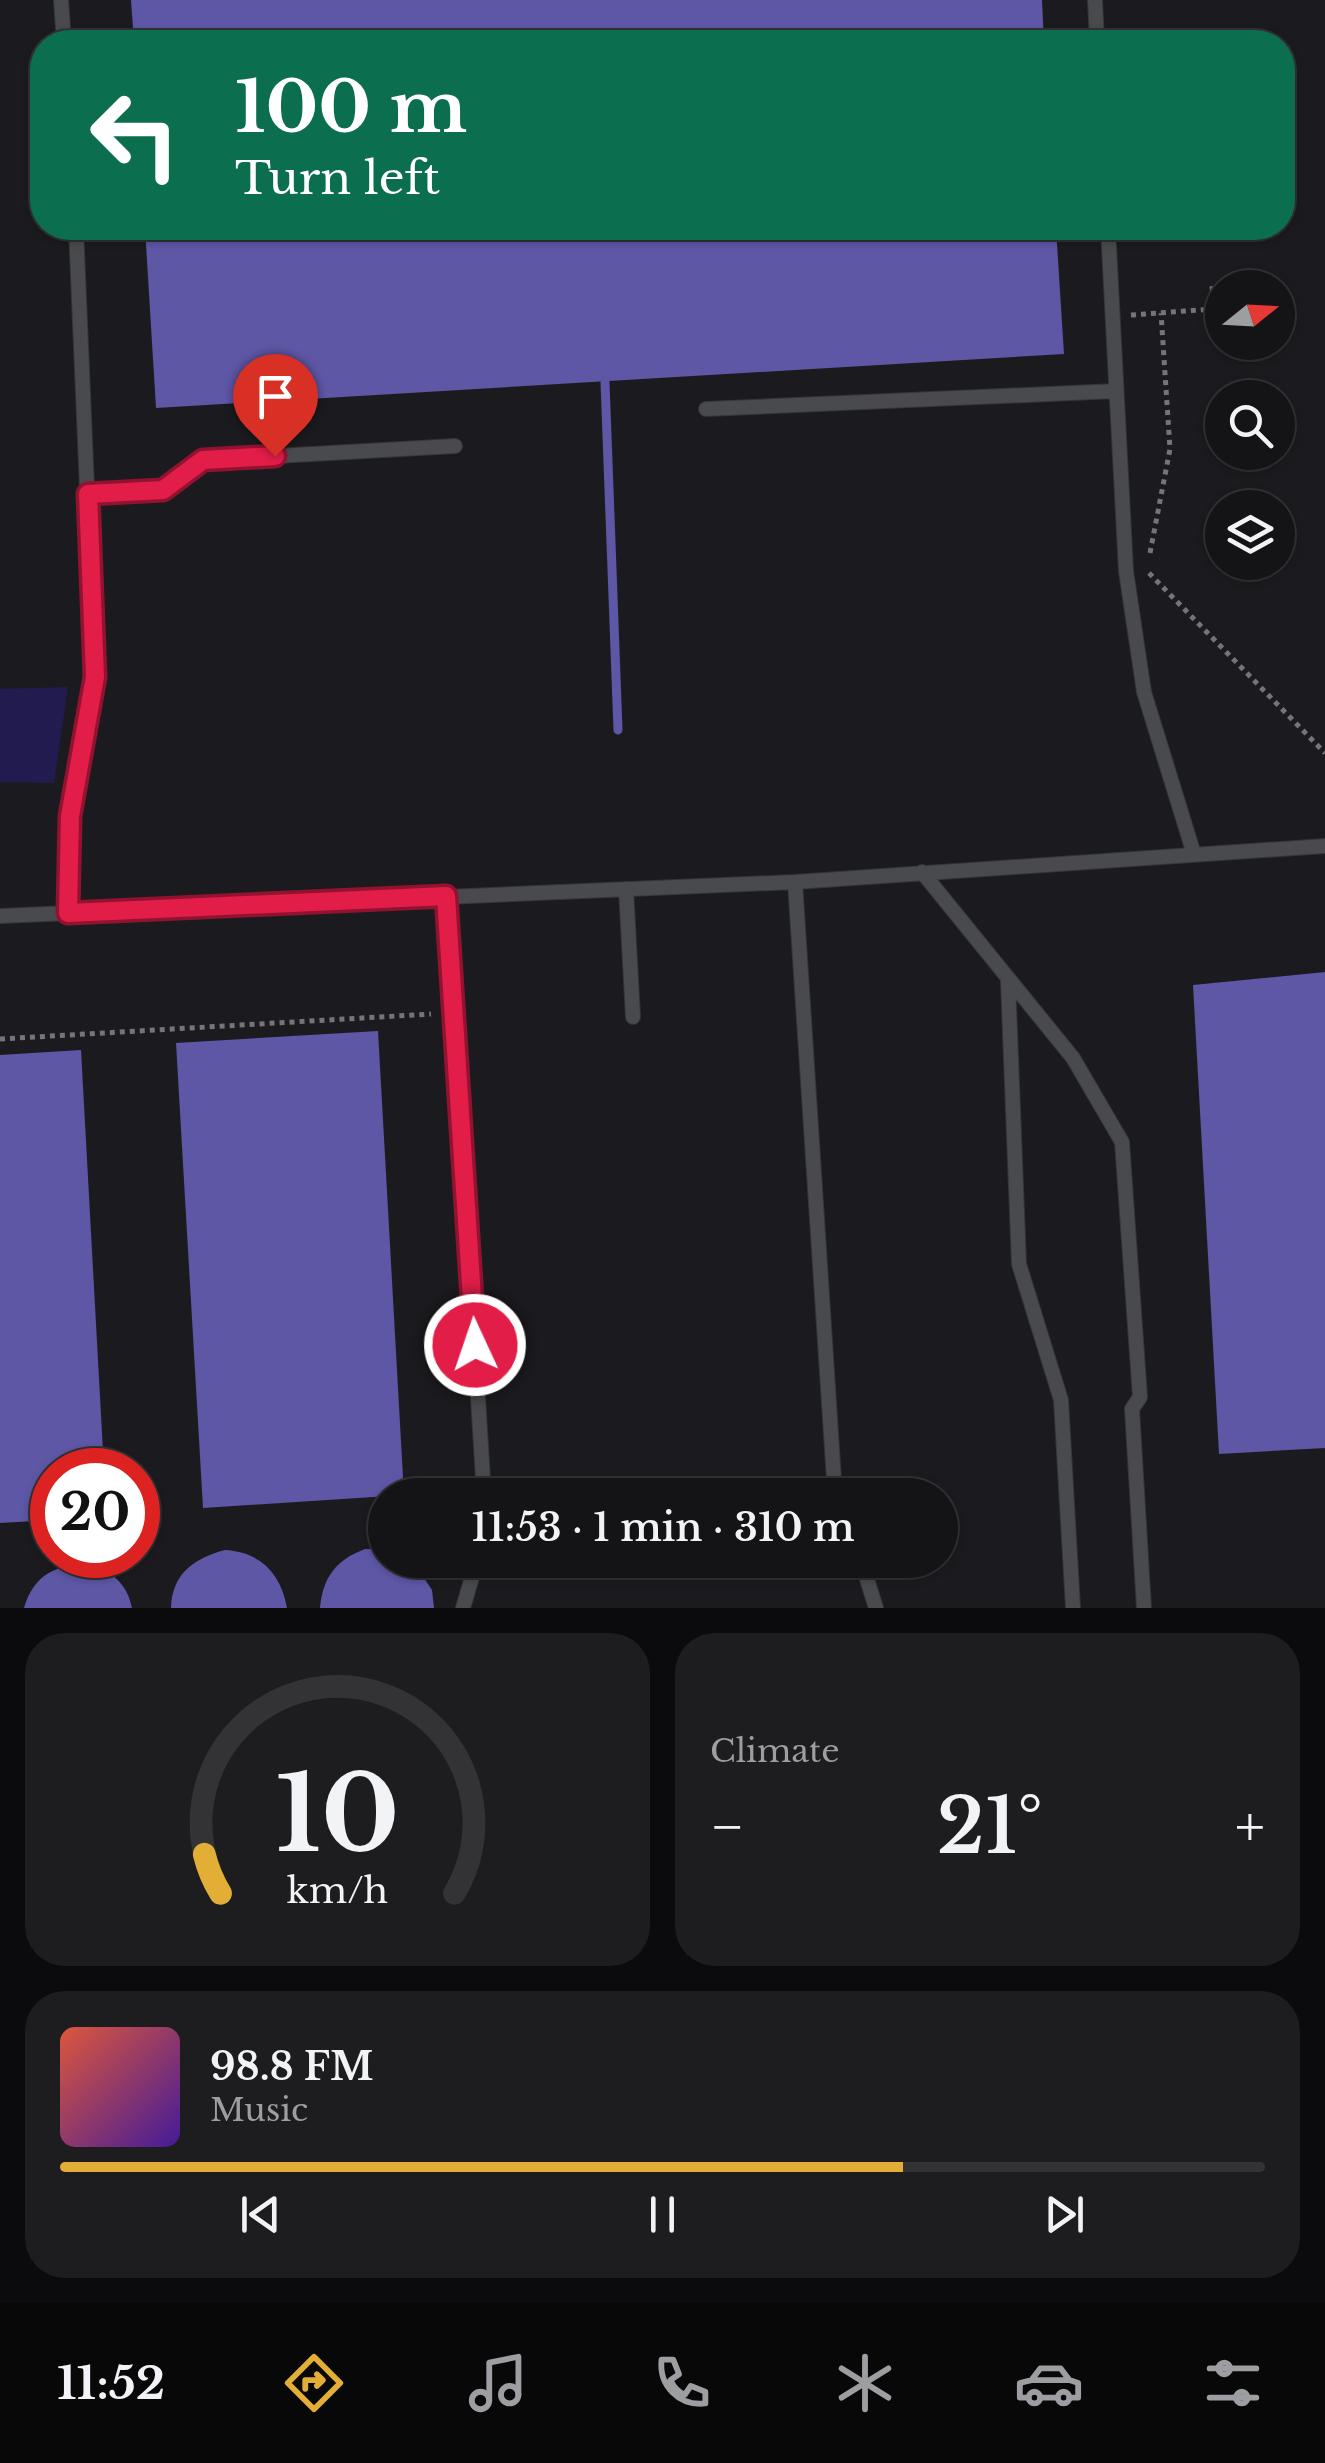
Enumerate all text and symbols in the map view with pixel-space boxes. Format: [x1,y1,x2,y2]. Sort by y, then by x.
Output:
text: 100 m [235,64,467,151]
icon: left [70,70,200,200]
text: Turn left [235,150,440,206]
north arrow [1205,270,1295,360]
map controls [1205,270,1295,580]
pin [233,354,318,457]
icon: arrive [248,369,303,424]
button: search [1205,380,1295,470]
button: layers [1205,490,1295,580]
position arrow [423,1293,527,1397]
speed limit sign: 20 [30,1448,160,1578]
text: 11:53 · 1 min · 310 m [471,1504,855,1551]
text: Climate [710,1731,839,1771]
text: 10 [276,1750,399,1879]
text: 21° [937,1780,1043,1873]
text: − [710,1793,745,1861]
text: + [1235,1793,1265,1861]
text: km/h [287,1868,388,1913]
text: 98.8 FM [210,2043,374,2090]
text: Music [210,2090,308,2130]
icon: previous [233,2187,288,2242]
icon: pause [635,2187,690,2242]
icon: next [1037,2187,1092,2242]
icon: directions [279,2348,349,2418]
icon: music [463,2348,533,2418]
icon: phone [647,2348,717,2418]
icon: climate [830,2348,900,2418]
icon: car [1014,2348,1084,2418]
icon: filters [1198,2348,1268,2418]
text: 11:52 [57,2355,165,2411]

